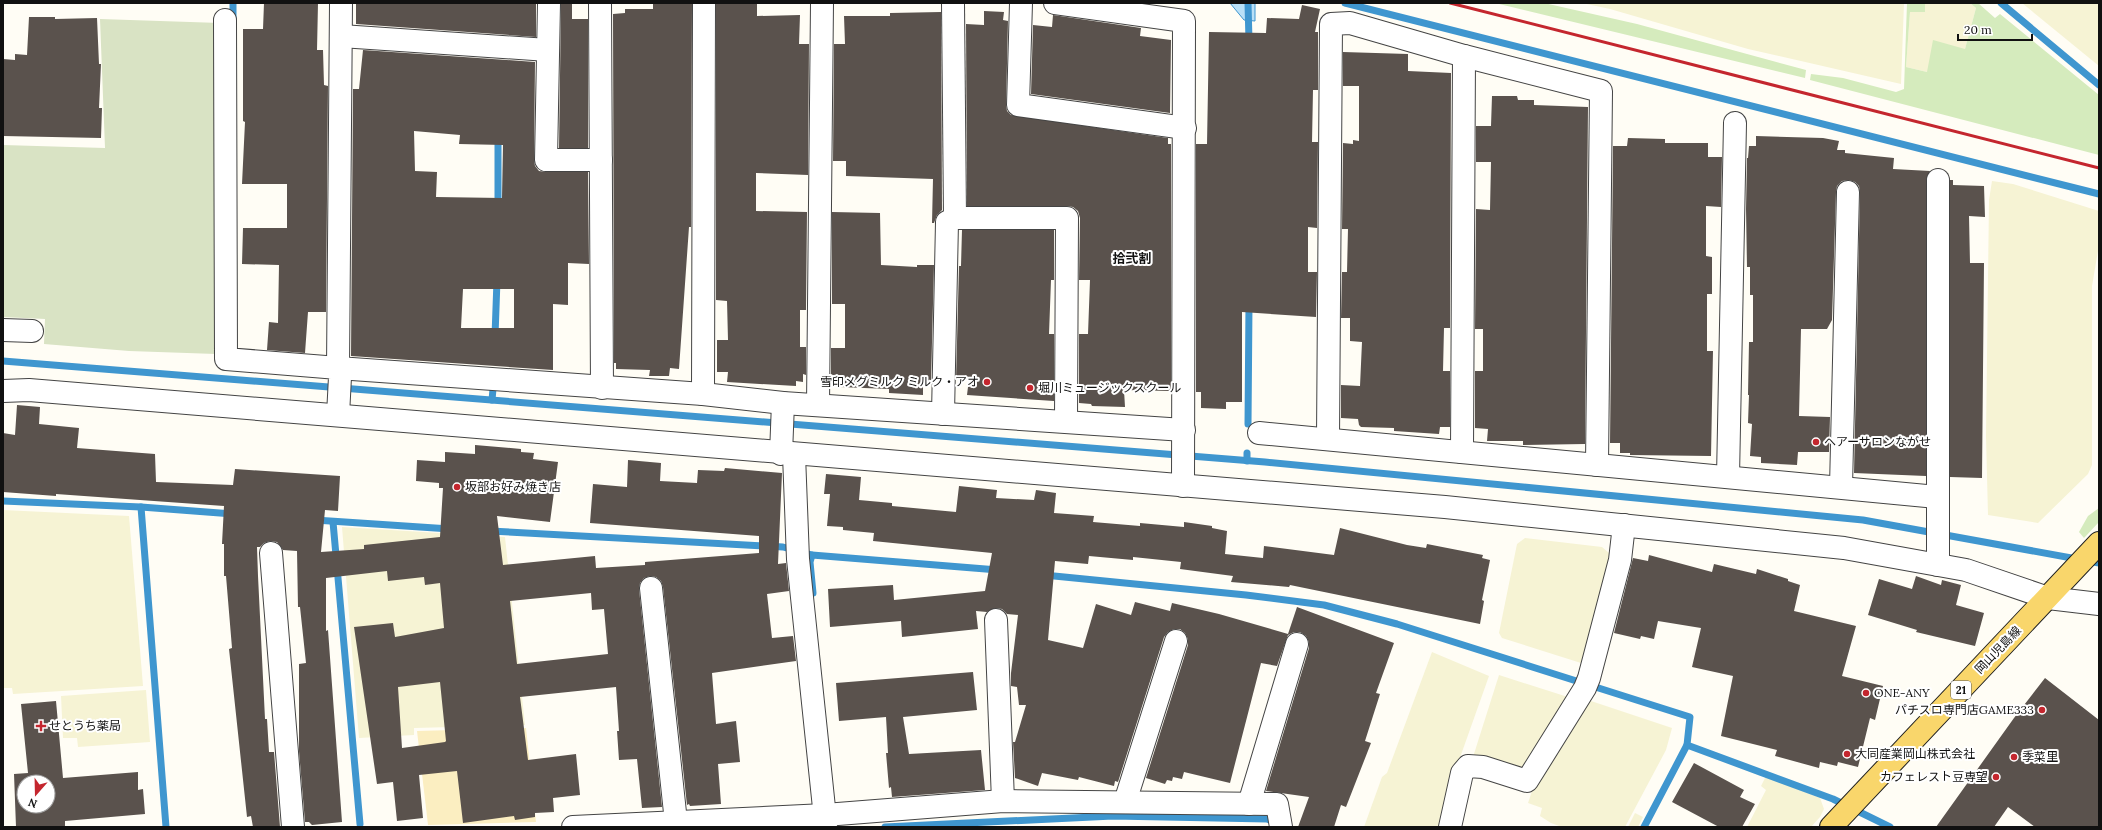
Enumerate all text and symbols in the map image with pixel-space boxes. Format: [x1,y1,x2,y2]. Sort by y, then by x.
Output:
scale bar [1958,16,2032,42]
text: 20 m [1964,22,1992,37]
district label: 拾弐割 [1112,250,1152,267]
place label: 雪印メグミルク ミルク・アオ [820,374,979,389]
marker: 雪印メグミルク ミルク・アオ [982,377,992,387]
place label: 堀川ミュージックスクール [1038,380,1181,395]
marker: 堀川ミュージックスクール [1025,383,1035,393]
place label: ヘアーサロンながせ [1824,434,1931,449]
marker: ヘアーサロンながせ [1811,437,1821,447]
place label: 坂部お好み焼き店 [465,479,561,494]
marker: 坂部お好み焼き店 [452,482,462,492]
street label: 岡山児島線 [1971,623,2024,676]
road number: 21 [1951,681,1971,699]
place label: ONE-ANY [1874,685,1930,700]
marker: ONE-ANY [1861,688,1871,698]
place label: パチスロ専門店GAME333 [1895,702,2034,717]
marker: パチスロ専門店GAME333 [2037,705,2047,715]
place label: せとうち薬局 [49,718,121,733]
marker: せとうち薬局 [36,721,46,731]
place label: 大同産業岡山株式会社 [1855,746,1975,761]
marker: 大同産業岡山株式会社 [1842,749,1852,759]
place label: 季菜里 [2022,749,2058,764]
marker: 季菜里 [2009,752,2019,762]
place label: カフェレスト豆専望 [1880,769,1988,784]
marker: カフェレスト豆専望 [1991,772,2001,782]
north arrow [16,774,56,814]
text: N [26,795,39,811]

